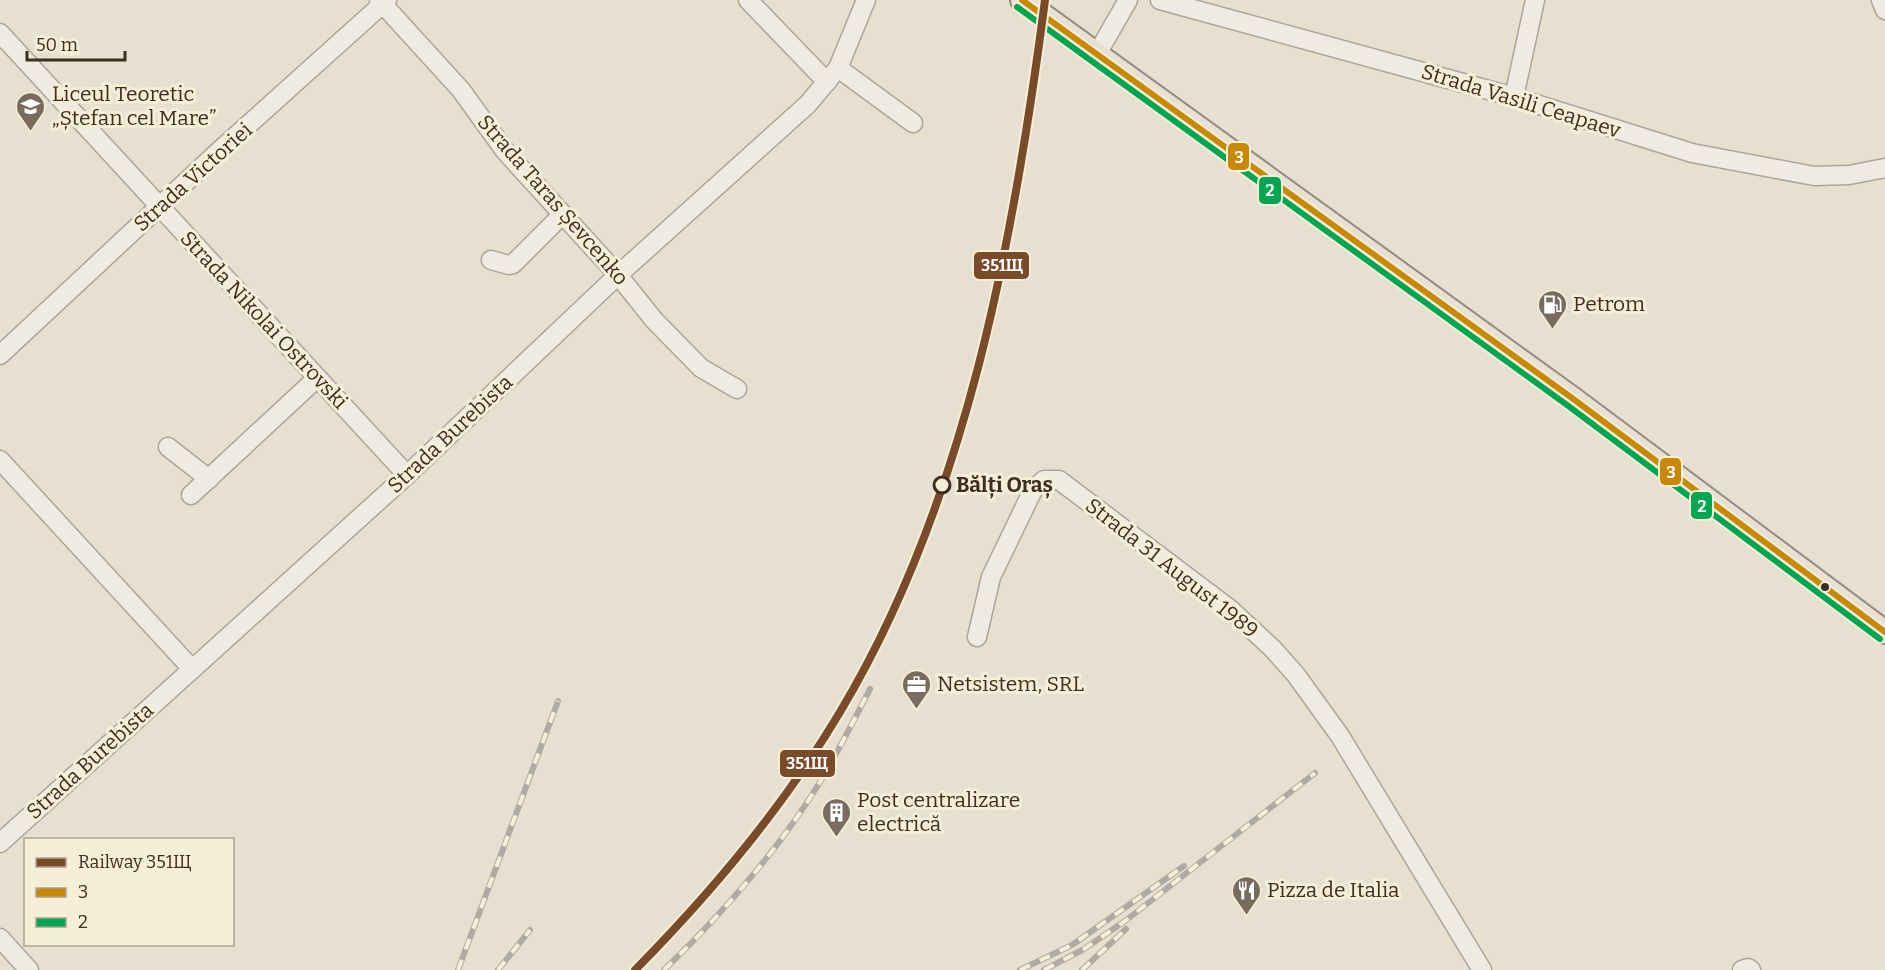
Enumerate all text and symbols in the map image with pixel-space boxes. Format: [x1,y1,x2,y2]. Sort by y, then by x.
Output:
scale bar [27,24,124,62]
text: 50 m [36,34,78,56]
street label: Strada Vasili Ceapaev [1418,58,1625,144]
place label: Liceul Teoretic „Ștefan cel Mare” [52,81,216,131]
school or university icon: Liceul Teoretic „Ștefan cel Mare” [15,90,47,132]
street label: Strada Taras Șevcenko [472,109,634,291]
street label: Strada Victoriei [128,117,258,237]
line badge: 3 [1227,142,1250,171]
text: 3 [1234,148,1244,167]
line badge: 2 [1258,176,1282,205]
text: 2 [1265,181,1275,200]
street label: Strada Nikolai Ostrovski [175,226,353,414]
line badge: 351Щ [973,251,1030,280]
text: 351Щ [981,256,1023,275]
fuel station icon: Petrom [1536,288,1568,330]
place label: Petrom [1573,291,1645,317]
street label: Strada Burebista [382,369,518,499]
line badge: 3 [1659,457,1682,486]
text: 3 [1666,463,1676,482]
place label: Bălți Oraș [956,472,1053,499]
marker: Bălți Oraș [933,476,951,494]
line badge: 2 [1690,491,1713,520]
street label: Strada 31 August 1989 [1080,492,1264,644]
text: 2 [1697,497,1707,516]
unlabelled marker [1819,581,1831,593]
office icon: Netsistem, SRL [900,668,932,710]
place label: Netsistem, SRL [937,671,1085,697]
street label: Strada Burebista [21,697,159,825]
line badge: 351Щ [779,749,836,778]
text: 351Щ [786,754,828,773]
place label: Post centralizare electrică [857,787,1020,837]
building icon: Post centralizare electrică [820,796,852,838]
legend [24,838,234,946]
text: Railway 351Щ [78,851,192,873]
restaurant icon: Pizza de Italia [1230,874,1262,916]
place label: Pizza de Italia [1267,877,1400,903]
text: 3 [78,881,88,903]
text: 2 [78,911,88,933]

